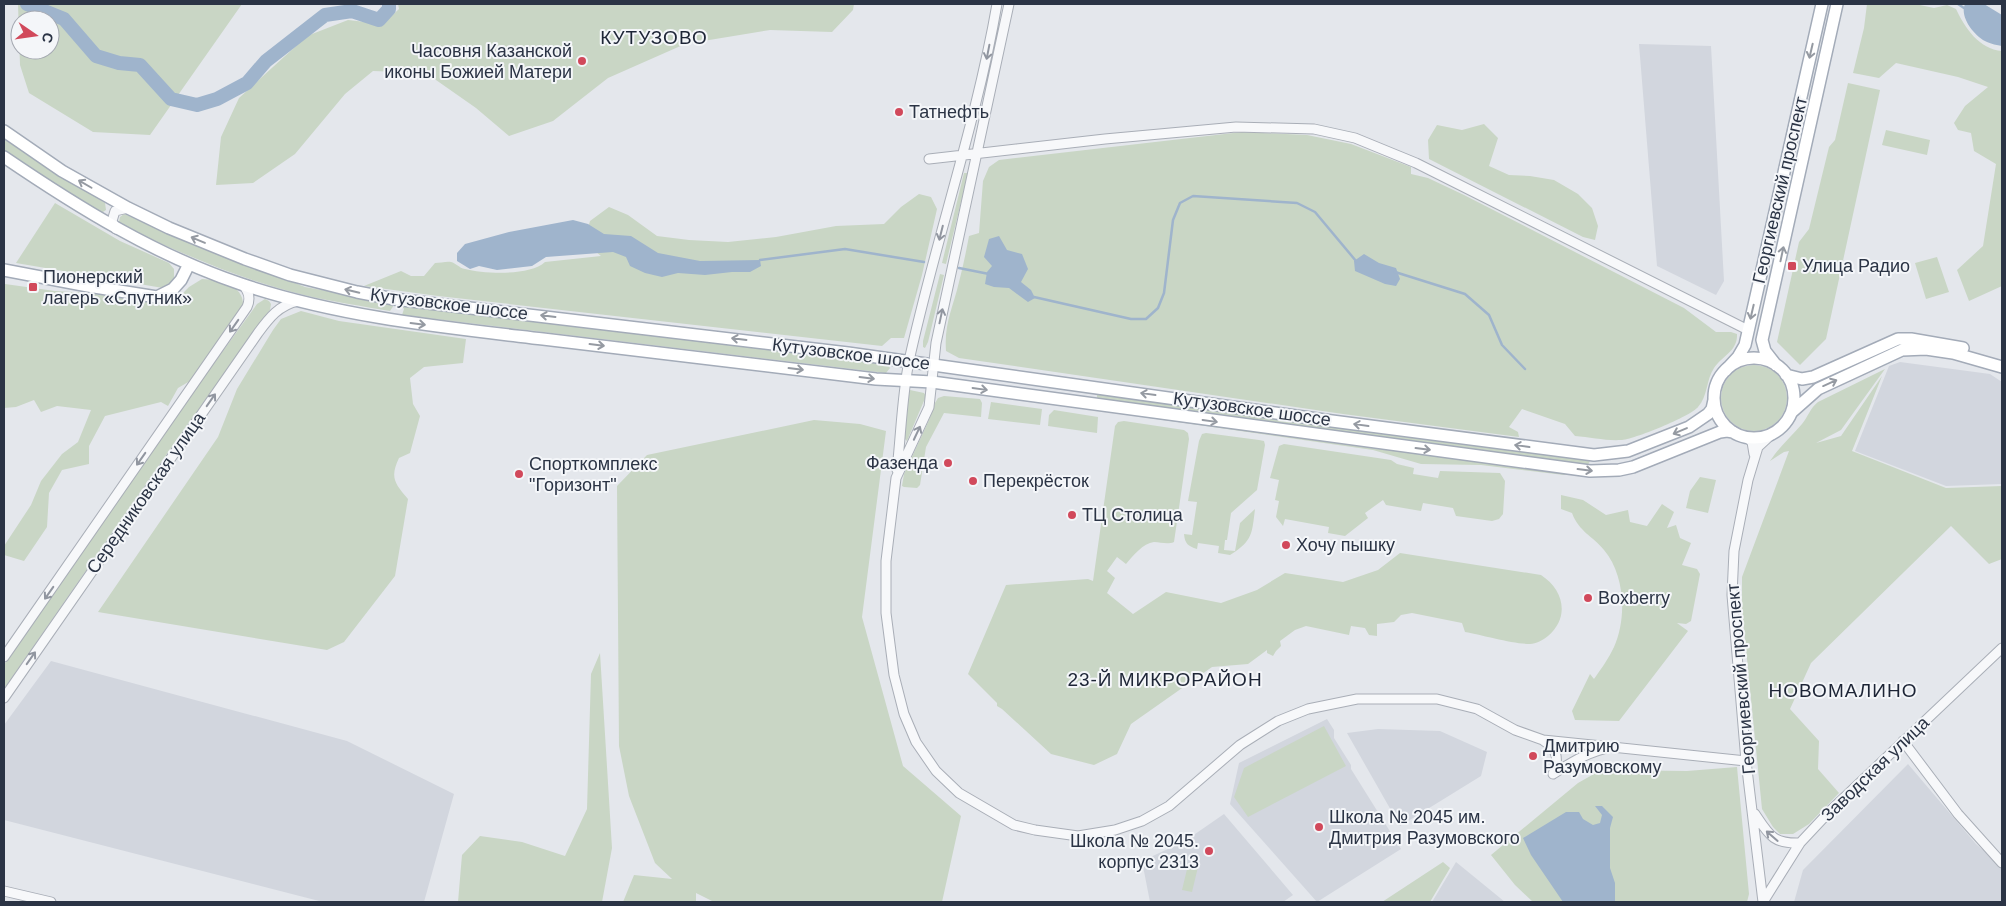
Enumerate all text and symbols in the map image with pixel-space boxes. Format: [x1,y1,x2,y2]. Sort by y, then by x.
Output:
north arrow [10,10,60,60]
district label: КУТУЗОВО [600,27,708,48]
text: С [39,31,57,45]
place label: Часовня Казанской иконы Божией Матери [384,41,572,82]
one-way arrow [982,43,992,59]
one-way arrow [1806,43,1815,59]
marker: Часовня Казанской иконы Божией Матери [576,55,588,67]
street label: Георгиевский проспект [1749,95,1811,285]
place label: Татнефть [909,102,989,122]
marker: Татнефть [893,106,905,118]
one-way arrow [78,179,93,189]
one-way arrow [936,224,946,240]
one-way arrow [191,234,206,244]
one-way arrow [1778,246,1787,262]
place label: Улица Радио [1802,256,1910,276]
marker: Улица Радио [1786,260,1798,272]
place label: Пионерский лагерь «Спутник» [43,267,192,308]
marker: Пионерский лагерь «Спутник» [27,281,39,293]
street label: Кутузовское шоссе [369,284,529,324]
one-way arrow [344,286,360,295]
one-way arrow [1747,304,1756,320]
one-way arrow [937,309,947,325]
one-way arrow [540,311,556,321]
one-way arrow [229,318,239,332]
one-way arrow [410,319,426,329]
one-way arrow [732,334,748,344]
street label: Кутузовское шоссе [771,334,931,374]
one-way arrow [589,340,605,350]
one-way arrow [787,364,803,374]
one-way arrow [858,373,874,383]
one-way arrow [1822,378,1837,387]
one-way arrow [972,384,988,394]
street label: Кутузовское шоссе [1172,388,1332,430]
one-way arrow [1140,389,1156,399]
one-way arrow [206,393,216,407]
street label: Середниковская улица [83,408,210,577]
one-way arrow [1202,416,1218,426]
one-way arrow [1353,419,1369,429]
one-way arrow [912,426,922,441]
one-way arrow [1673,426,1688,436]
one-way arrow [1514,441,1530,451]
one-way arrow [1415,444,1431,454]
one-way arrow [136,452,146,466]
place label: Фазенда [866,453,939,473]
place label: Спорткомплекс "Горизонт" [529,454,657,495]
marker: Фазенда [942,457,954,469]
one-way arrow [1576,465,1592,475]
marker: Спорткомплекс "Горизонт" [513,468,525,480]
place label: Перекрёсток [983,471,1089,491]
marker: Перекрёсток [967,475,979,487]
place label: ТЦ Столица [1082,505,1184,525]
marker: ТЦ Столица [1066,509,1078,521]
place label: Хочу пышку [1296,535,1395,555]
marker: Хочу пышку [1280,539,1292,551]
street label: Георгиевский проспект [1723,583,1759,775]
one-way arrow [44,585,54,599]
place label: Boxberry [1598,588,1670,608]
marker: Boxberry [1582,592,1594,604]
one-way arrow [26,651,36,665]
district label: 23-Й МИКРОРАЙОН [1067,669,1263,690]
district label: НОВОМАЛИНО [1769,680,1917,701]
street label: Заводская улица [1817,712,1934,825]
place label: Дмитрию Разумовскому [1543,736,1661,777]
marker: Дмитрию Разумовскому [1527,750,1539,762]
place label: Школа № 2045 им. Дмитрия Разумовского [1329,807,1520,848]
marker: Школа № 2045 им. Дмитрия Разумовского [1313,821,1325,833]
one-way arrow [1765,830,1778,842]
place label: Школа № 2045. корпус 2313 [1070,831,1199,872]
marker: Школа № 2045. корпус 2313 [1203,845,1215,857]

